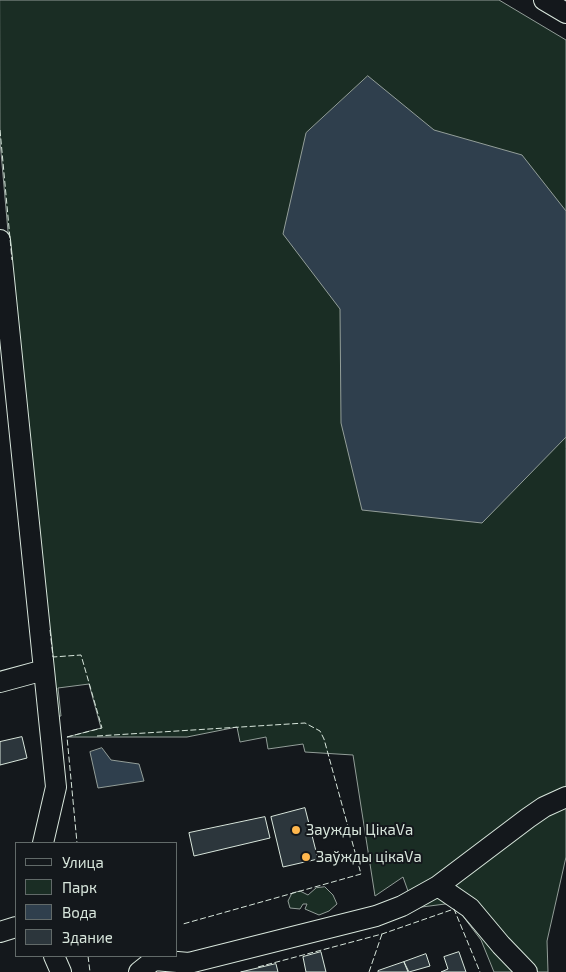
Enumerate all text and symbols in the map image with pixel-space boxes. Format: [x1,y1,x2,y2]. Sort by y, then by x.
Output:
place label: Заужды ЦікаVа [306,821,413,839]
marker: Заужды ЦікаVа [290,824,302,836]
legend [15,842,178,957]
place label: Заўжды цікаVа [316,848,422,866]
marker: Заўжды цікаVа [300,851,312,863]
text: Улица [62,853,104,871]
text: Парк [62,878,97,896]
text: Вода [62,903,97,921]
text: Здание [62,928,113,946]

